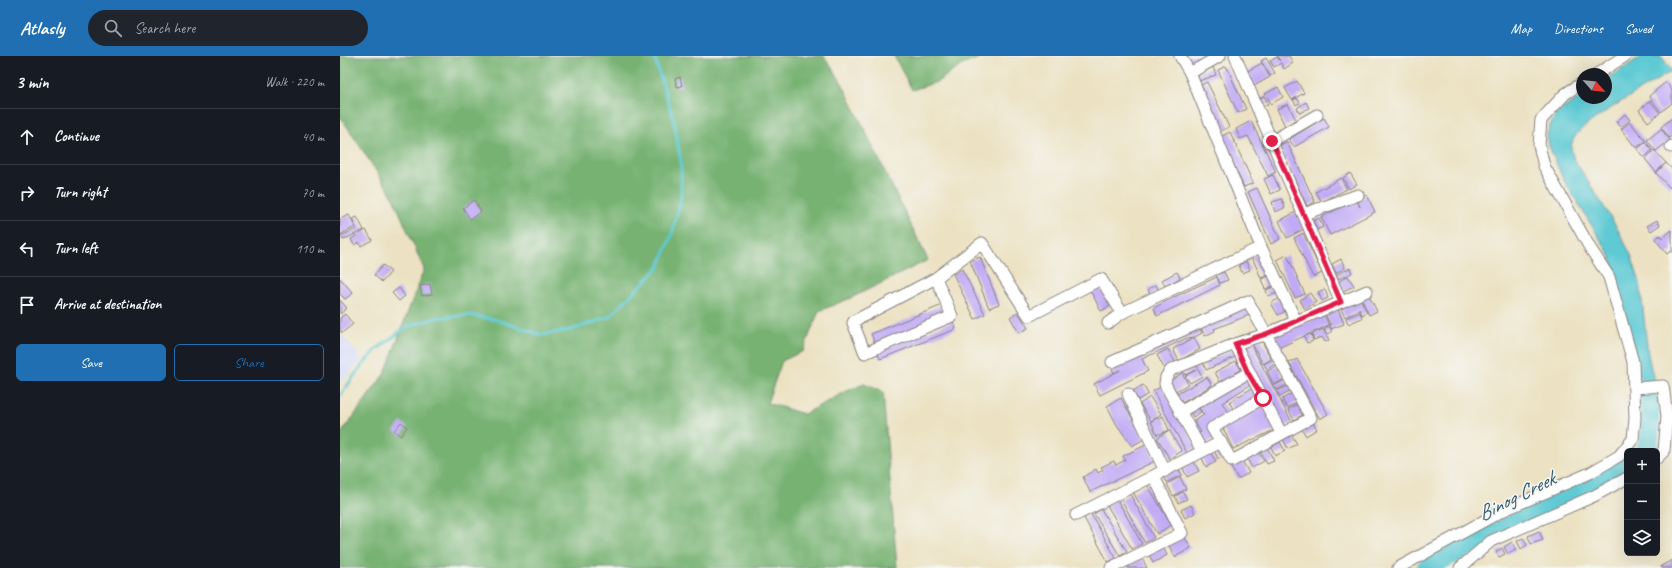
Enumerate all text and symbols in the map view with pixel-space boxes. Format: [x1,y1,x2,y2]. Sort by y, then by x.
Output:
search box [88,10,368,46]
text: Atlasly [20,16,64,40]
icon: search [102,17,124,39]
text: Search here [134,19,195,38]
text: Map [1511,20,1532,37]
text: Directions [1554,20,1603,37]
text: Saved [1625,20,1652,37]
north arrow [1576,68,1612,104]
text: 3 min [16,72,49,93]
text: Walk · 220 m [265,74,324,90]
icon: ahead [16,126,38,148]
text: Continue [54,127,99,146]
text: 40 m [302,129,324,145]
route end [1263,132,1281,150]
icon: right [16,182,38,204]
text: Turn right [54,183,107,202]
text: 70 m [302,185,324,201]
icon: left [16,238,38,260]
text: Turn left [54,239,97,258]
text: 110 m [296,241,324,257]
icon: arrive [16,294,38,316]
text: Arrive at destination [54,295,161,314]
button: Save [16,344,166,381]
button: Share [174,344,324,381]
route start [1254,389,1272,407]
map controls [1624,448,1660,556]
button: + [1624,448,1660,484]
water label: Binog Creek [1473,464,1562,527]
button: − [1624,484,1660,520]
button: layers [1624,520,1660,556]

